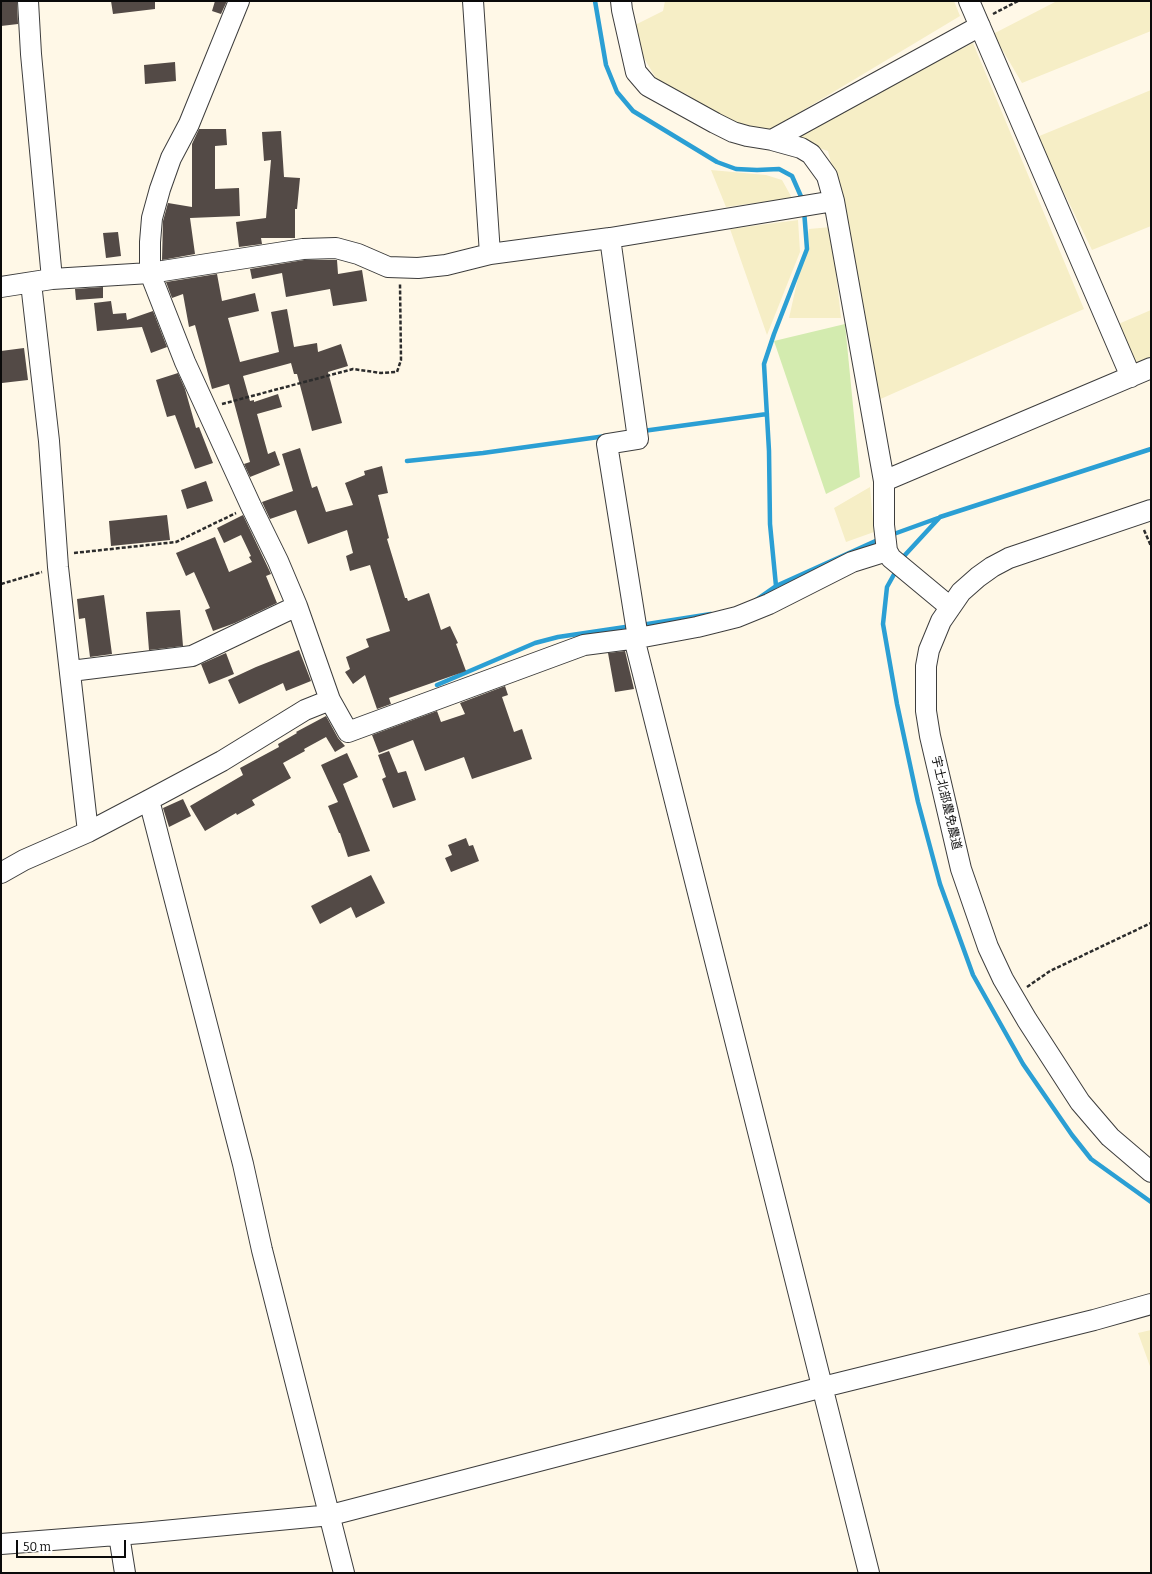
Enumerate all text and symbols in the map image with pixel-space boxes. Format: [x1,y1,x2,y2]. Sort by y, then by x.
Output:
street label: 宇土北部農免農道 [928,755,964,851]
scale bar [18,1532,128,1558]
text: 50 m [23,1540,51,1554]

